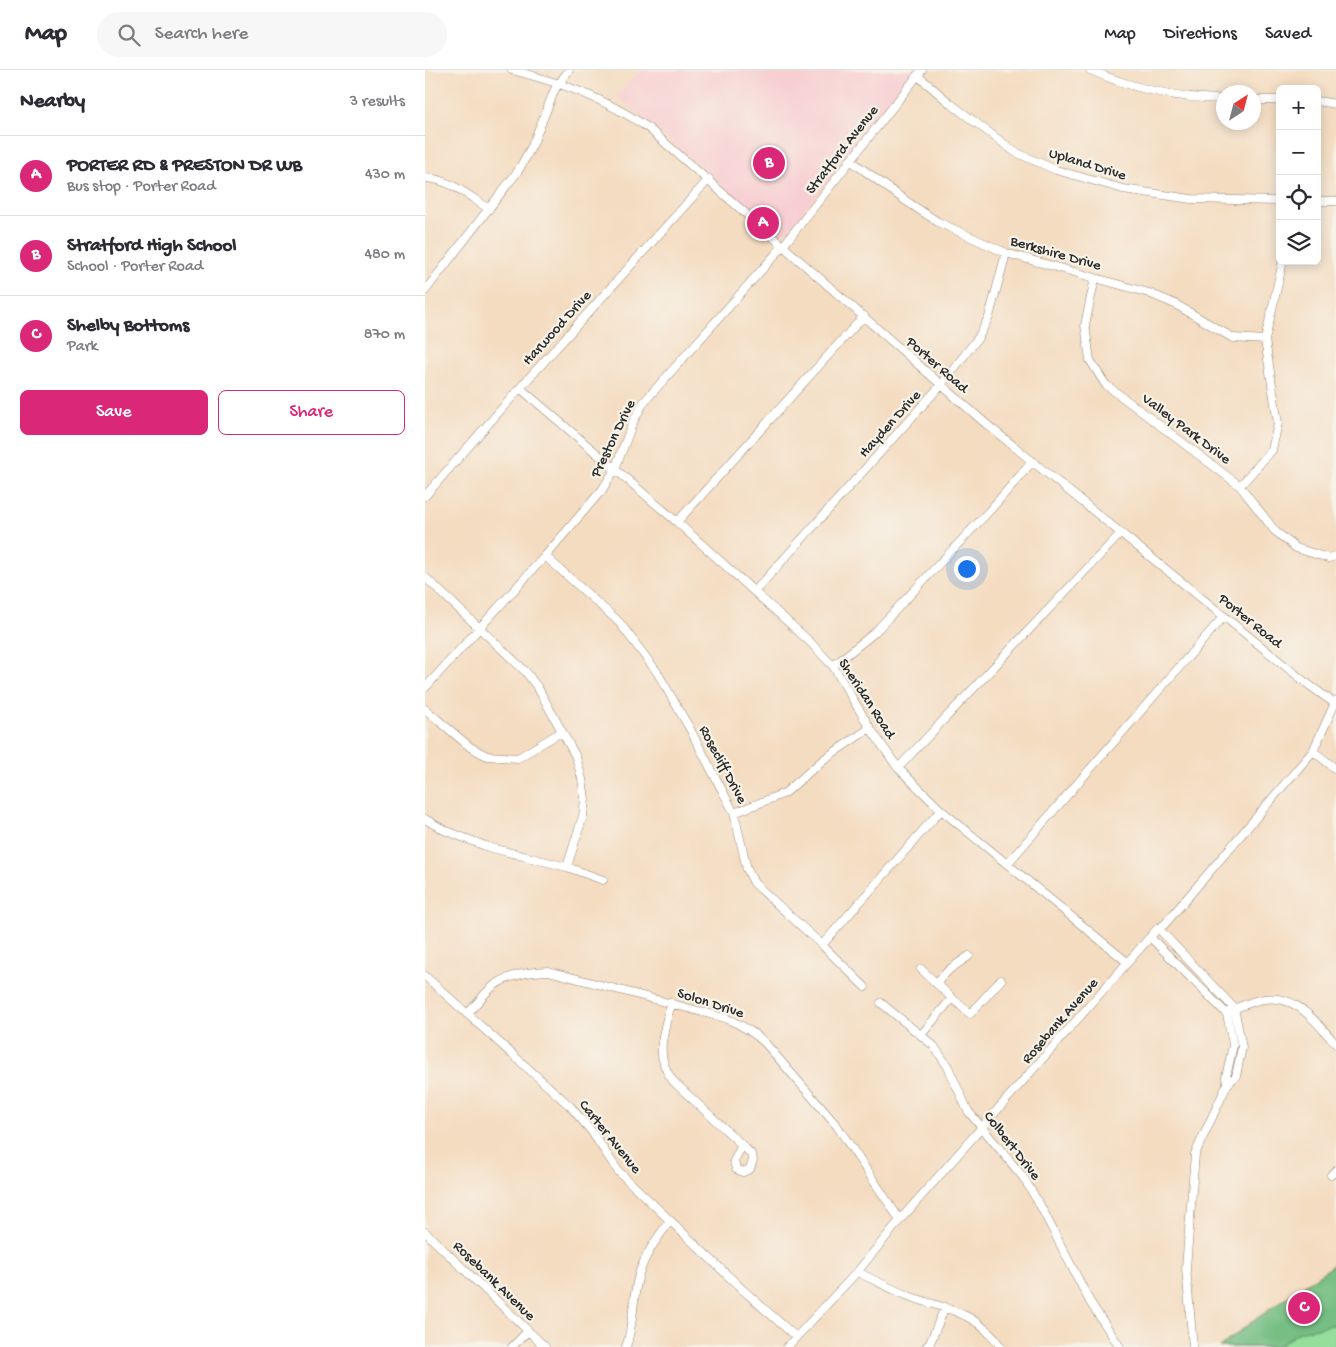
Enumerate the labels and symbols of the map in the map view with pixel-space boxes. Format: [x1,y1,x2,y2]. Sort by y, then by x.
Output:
north arrow [1216,85,1261,130]
street label: Stratford Avenue [802,102,883,198]
pin: B [753,144,785,182]
street label: Upland Drive [1047,145,1128,185]
pin: A [747,204,779,242]
street label: Berkshire Drive [1007,232,1103,276]
street label: Harwood Drive [519,287,596,369]
street label: Porter Road [901,333,973,398]
street label: Hayden Drive [856,387,926,462]
street label: Valley Park Drive [1137,390,1234,469]
street label: Preston Drive [587,397,640,482]
your location [954,556,980,582]
street label: Porter Road [1213,590,1286,653]
street label: Sheridan Road [834,656,900,744]
street label: Rosecliff Drive [694,723,750,807]
street label: Rosebank Avenue [1018,975,1103,1068]
street label: Solon Drive [675,985,746,1023]
street label: Carter Avenue [574,1097,645,1178]
street label: Colbert Drive [979,1108,1044,1185]
street label: Rosebank Avenue [449,1238,539,1325]
pin: C [1288,1289,1320,1327]

